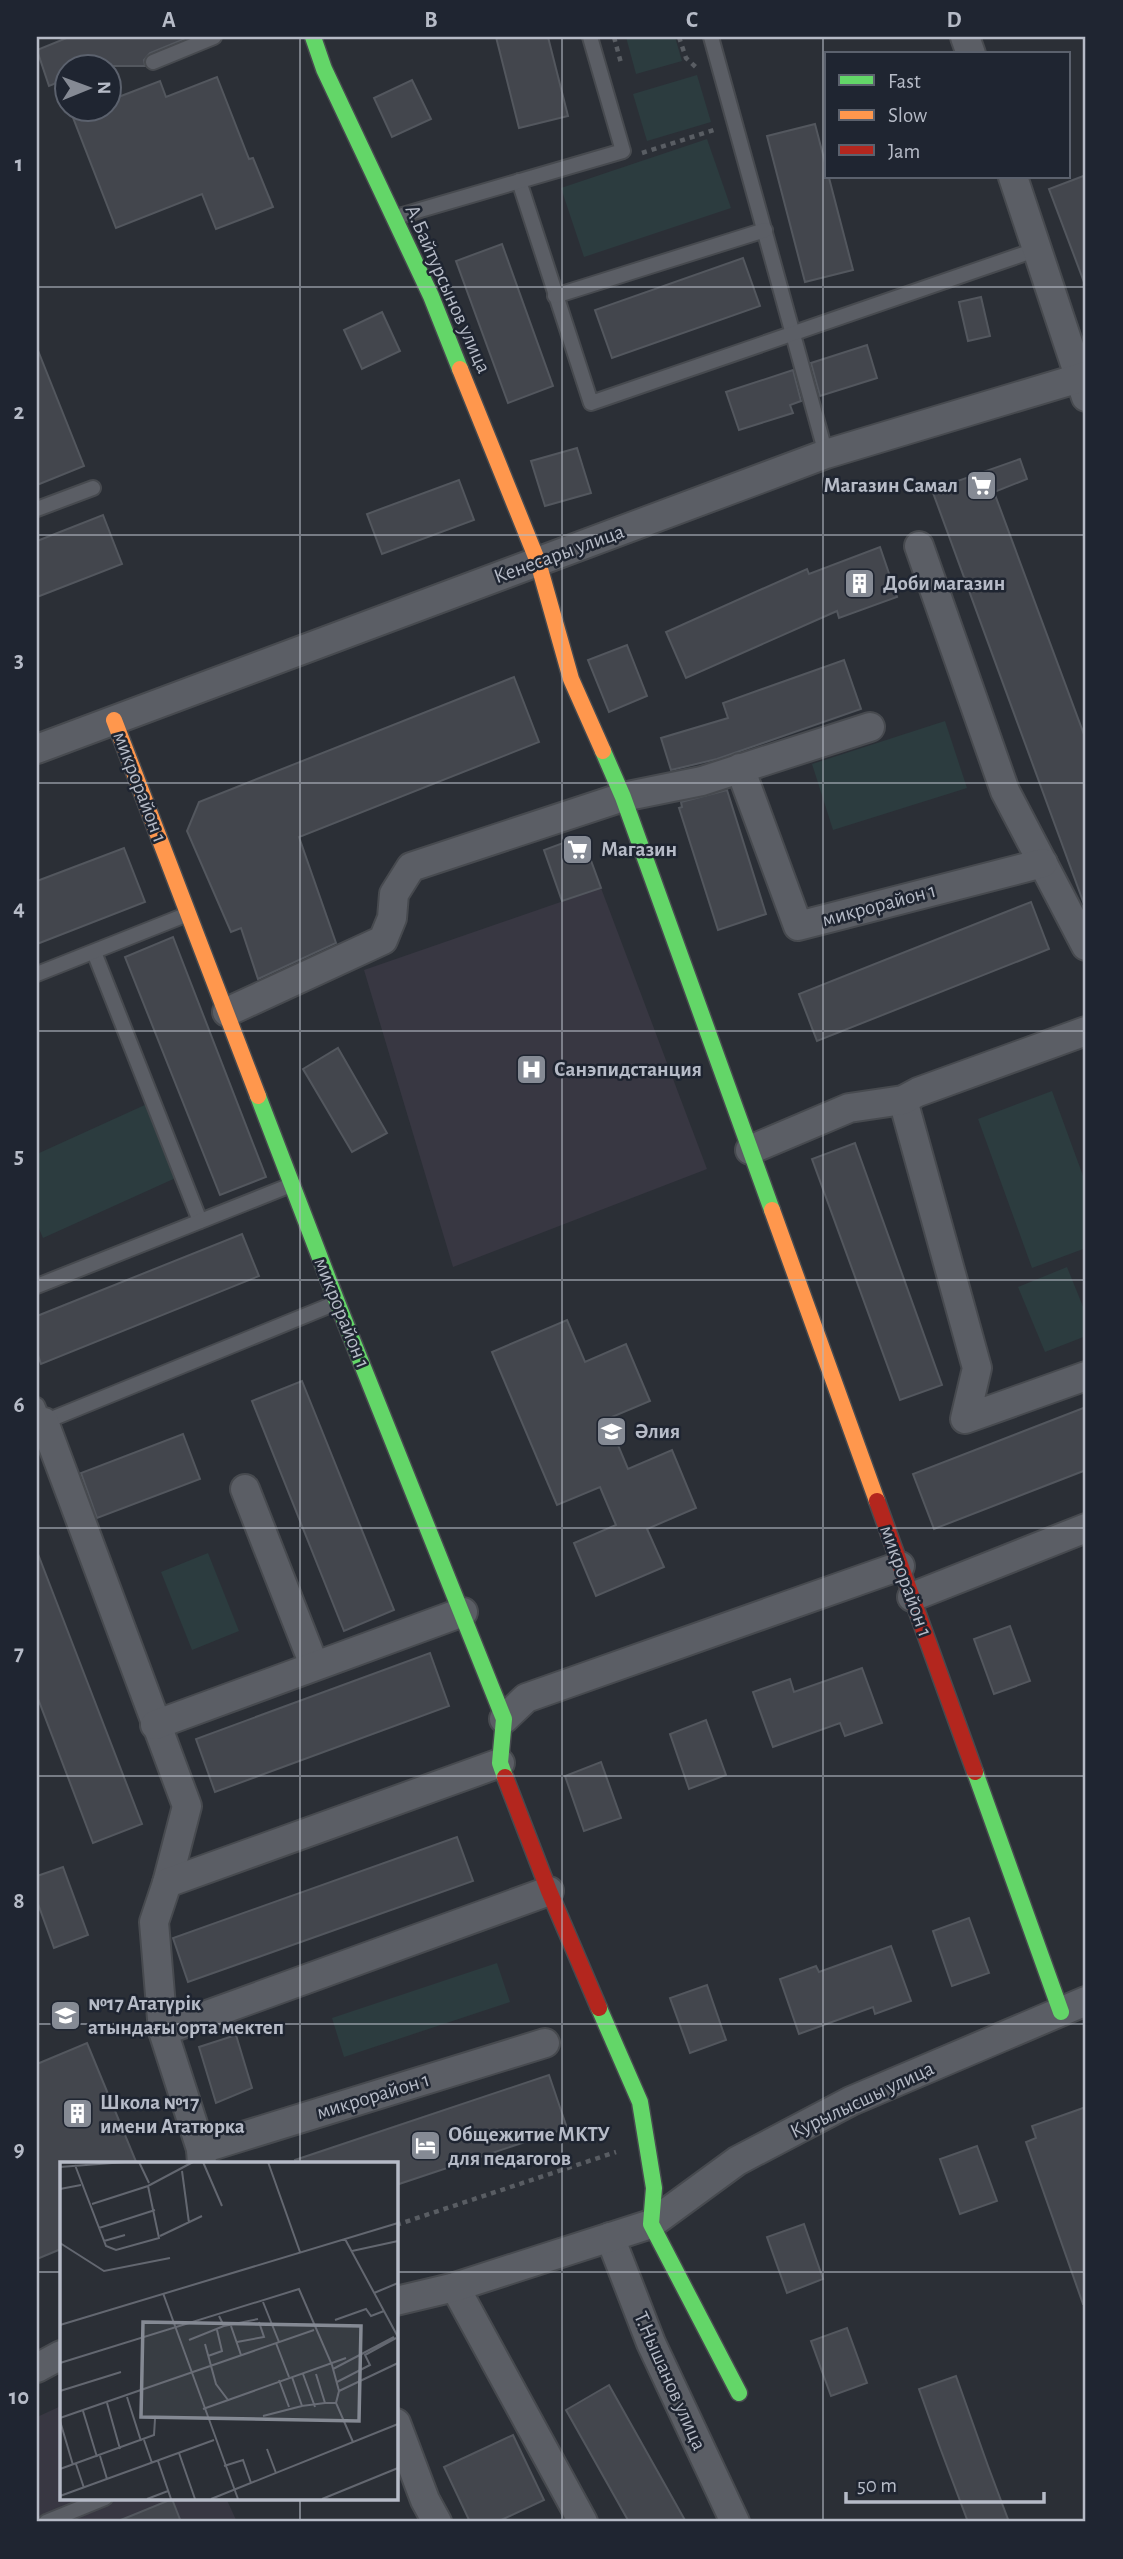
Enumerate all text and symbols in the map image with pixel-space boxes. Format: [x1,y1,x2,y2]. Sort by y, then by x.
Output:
text: A [162,9,176,32]
text: B [424,9,438,32]
text: C [686,9,698,32]
text: D [946,9,962,32]
north arrow [52,52,122,122]
legend [825,52,1070,178]
text: Fast [888,71,921,92]
text: N [94,81,113,95]
text: Slow [888,105,927,126]
text: Jam [888,141,920,162]
text: 1 [15,153,23,176]
street label: А.Байтурсынов улица [401,202,495,377]
text: 2 [14,401,25,424]
supermarket icon: Магазин Самал [964,468,998,502]
place label: Магазин Самал [824,475,958,496]
street label: Кенесары улица [491,521,627,587]
building icon: Доби магазин [843,566,877,600]
place label: Доби магазин [883,573,1005,594]
text: 3 [14,649,24,672]
street label: микрорайон 1 [109,729,171,845]
supermarket icon: Магазин [561,832,595,866]
place label: Магазин [601,839,677,860]
street label: микрорайон 1 [820,880,938,930]
text: 4 [13,897,25,920]
hospital icon: Санэпидстанция [514,1052,548,1086]
place label: Санэпидстанция [554,1059,702,1080]
text: 5 [14,1145,24,1168]
street label: микрорайон 1 [310,1255,374,1371]
text: 6 [13,1394,25,1417]
school or university icon: Әлия [595,1414,629,1448]
place label: Әлия [635,1421,680,1442]
street label: микрорайон 1 [876,1522,936,1640]
text: 7 [14,1642,24,1665]
text: 8 [13,1890,25,1913]
place label: №17 Ататүрік атындағы орта мектеп [88,1993,284,2038]
school or university icon: №17 Ататүрік атындағы орта мектеп [48,1998,82,2032]
street label: Курылысшы улица [787,2057,937,2142]
street label: микрорайон 1 [314,2069,432,2123]
place label: Школа №17 имени Ататюрка [100,2092,245,2137]
building icon: Школа №17 имени Ататюрка [60,2097,94,2131]
place label: Общежитие МКТУ для педагогов [448,2124,611,2169]
hotel icon: Общежитие МКТУ для педагогов [408,2129,442,2163]
text: 9 [13,2138,25,2161]
inset map [60,2162,397,2500]
street label: Т.Нышанов улица [630,2309,710,2454]
text: 10 [9,2386,29,2409]
scale bar [846,2461,1044,2505]
text: 50 m [857,2475,897,2496]

